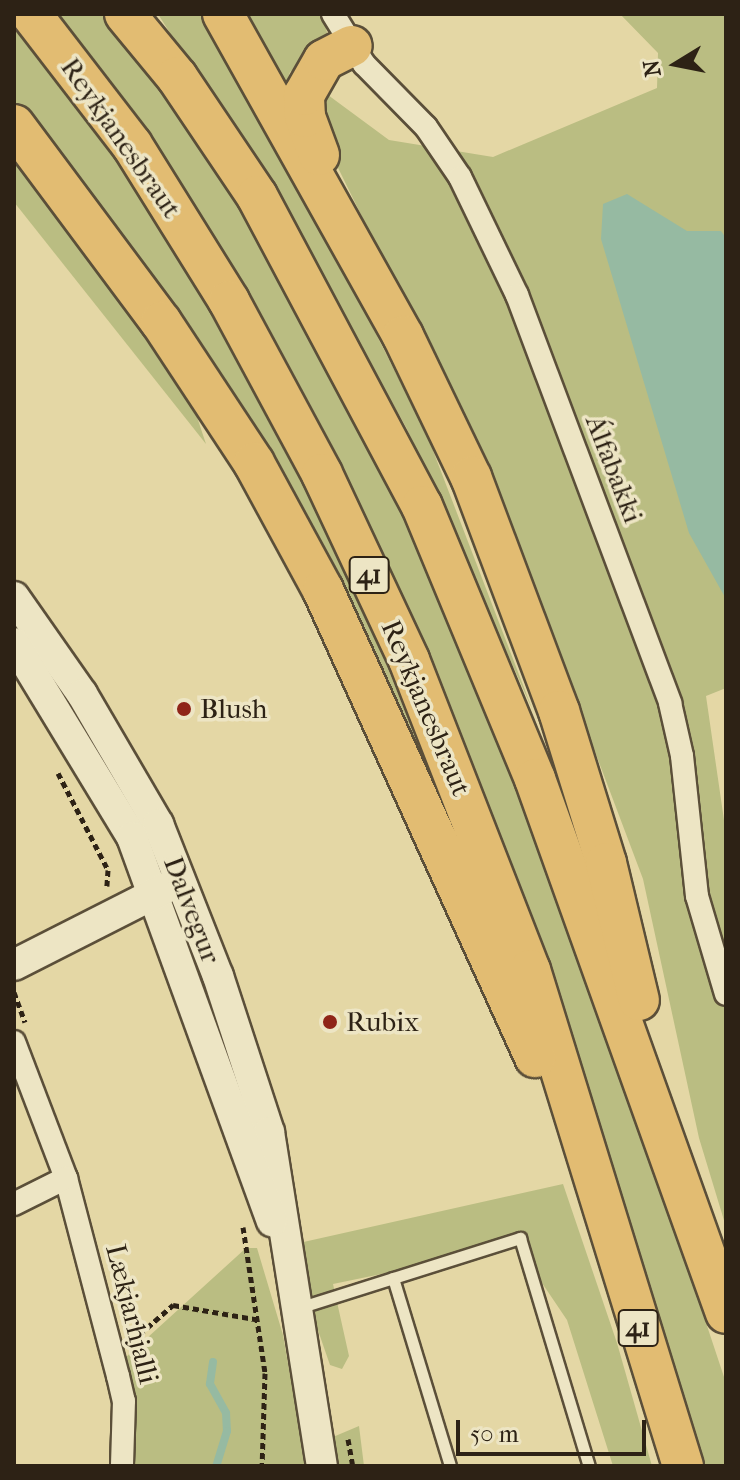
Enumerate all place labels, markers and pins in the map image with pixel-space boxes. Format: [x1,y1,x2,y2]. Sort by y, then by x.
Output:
place label: Blush [200,692,268,726]
marker: Blush [175,700,193,718]
place label: Rubix [346,1005,419,1039]
marker: Rubix [321,1013,339,1031]

